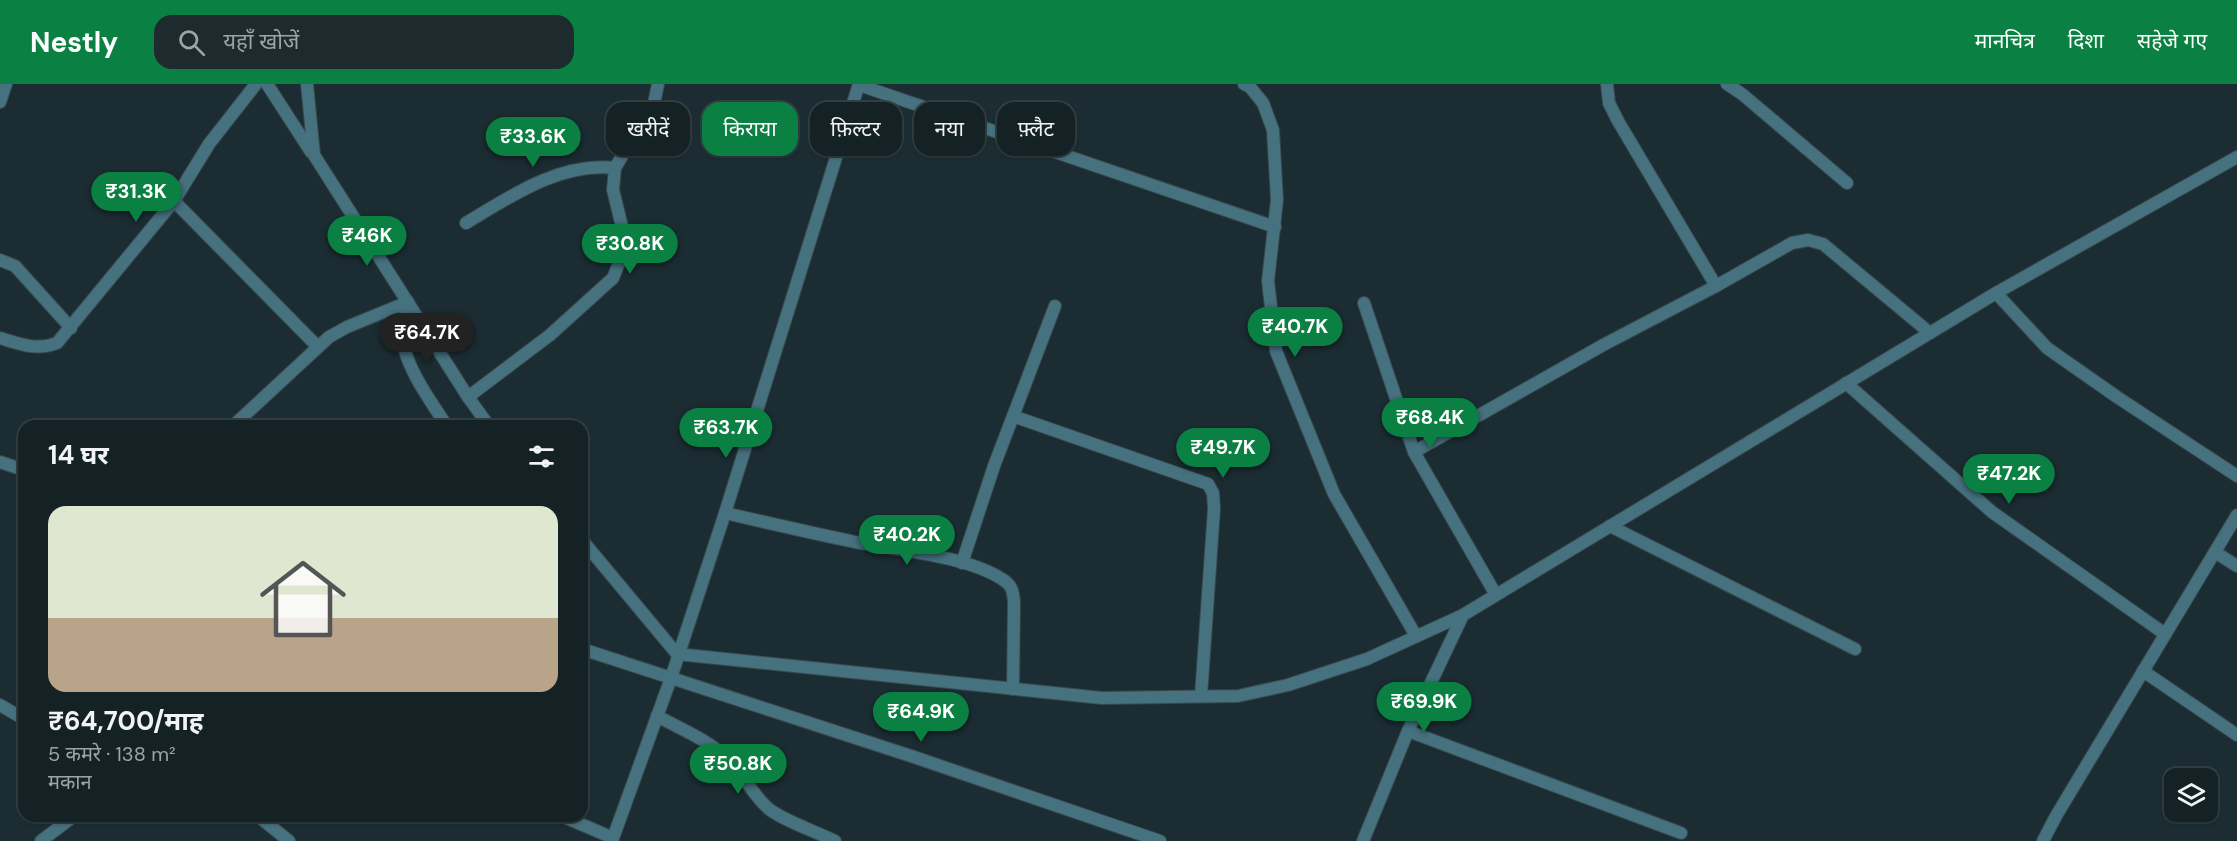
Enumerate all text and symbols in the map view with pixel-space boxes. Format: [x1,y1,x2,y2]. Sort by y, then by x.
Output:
search box [154,15,574,69]
text: Nestly [30,24,118,61]
icon: search [175,26,208,59]
text: यहाँ खोजें [223,27,299,56]
text: मानचित्र [1975,27,2035,55]
text: दिशा [2068,27,2104,55]
text: सहेजे गए [2137,27,2207,55]
chip: खरीदें [606,102,690,156]
chip: किराया [702,102,798,156]
chip: फ़िल्टर [810,102,902,156]
chip: नया [914,102,985,156]
chip: फ़्लैट [997,102,1075,156]
pin: ₹33.6K [484,117,582,168]
text: ₹33.6K [500,123,566,149]
pin: ₹31.3K [87,172,185,223]
text: ₹31.3K [105,178,167,204]
pin: ₹46K [331,216,403,267]
text: ₹46K [341,222,393,248]
pin: ₹30.8K [581,224,679,275]
text: ₹30.8K [596,230,664,256]
pin: ₹40.7K [1246,307,1344,358]
pin: ₹64.7K [378,313,476,364]
text: ₹40.7K [1262,313,1328,339]
text: ₹64.7K [394,319,460,345]
pin: ₹68.4K [1381,398,1479,449]
text: ₹68.4K [1396,404,1464,430]
pin: ₹63.7K [677,408,775,459]
text: ₹63.7K [693,414,759,440]
pin: ₹49.7K [1174,428,1272,479]
text: ₹49.7K [1190,434,1256,460]
text: 14 घर [48,438,109,472]
icon: filters [525,440,558,473]
pin: ₹47.2K [1960,454,2058,505]
text: ₹47.2K [1977,460,2041,486]
pin: ₹40.2K [858,515,956,566]
text: ₹40.2K [873,521,941,547]
icon: home [249,545,357,653]
pin: ₹69.9K [1375,682,1473,733]
text: ₹69.9K [1391,688,1457,714]
pin: ₹64.9K [872,692,970,743]
text: ₹64.9K [887,698,955,724]
text: ₹64,700/माह [48,704,204,738]
text: 5 कमरे · 138 m² [48,741,176,767]
pin: ₹50.8K [689,744,787,795]
text: ₹50.8K [704,750,772,776]
map controls [2164,768,2218,822]
button: layers [2164,768,2218,822]
text: मकान [48,769,92,795]

